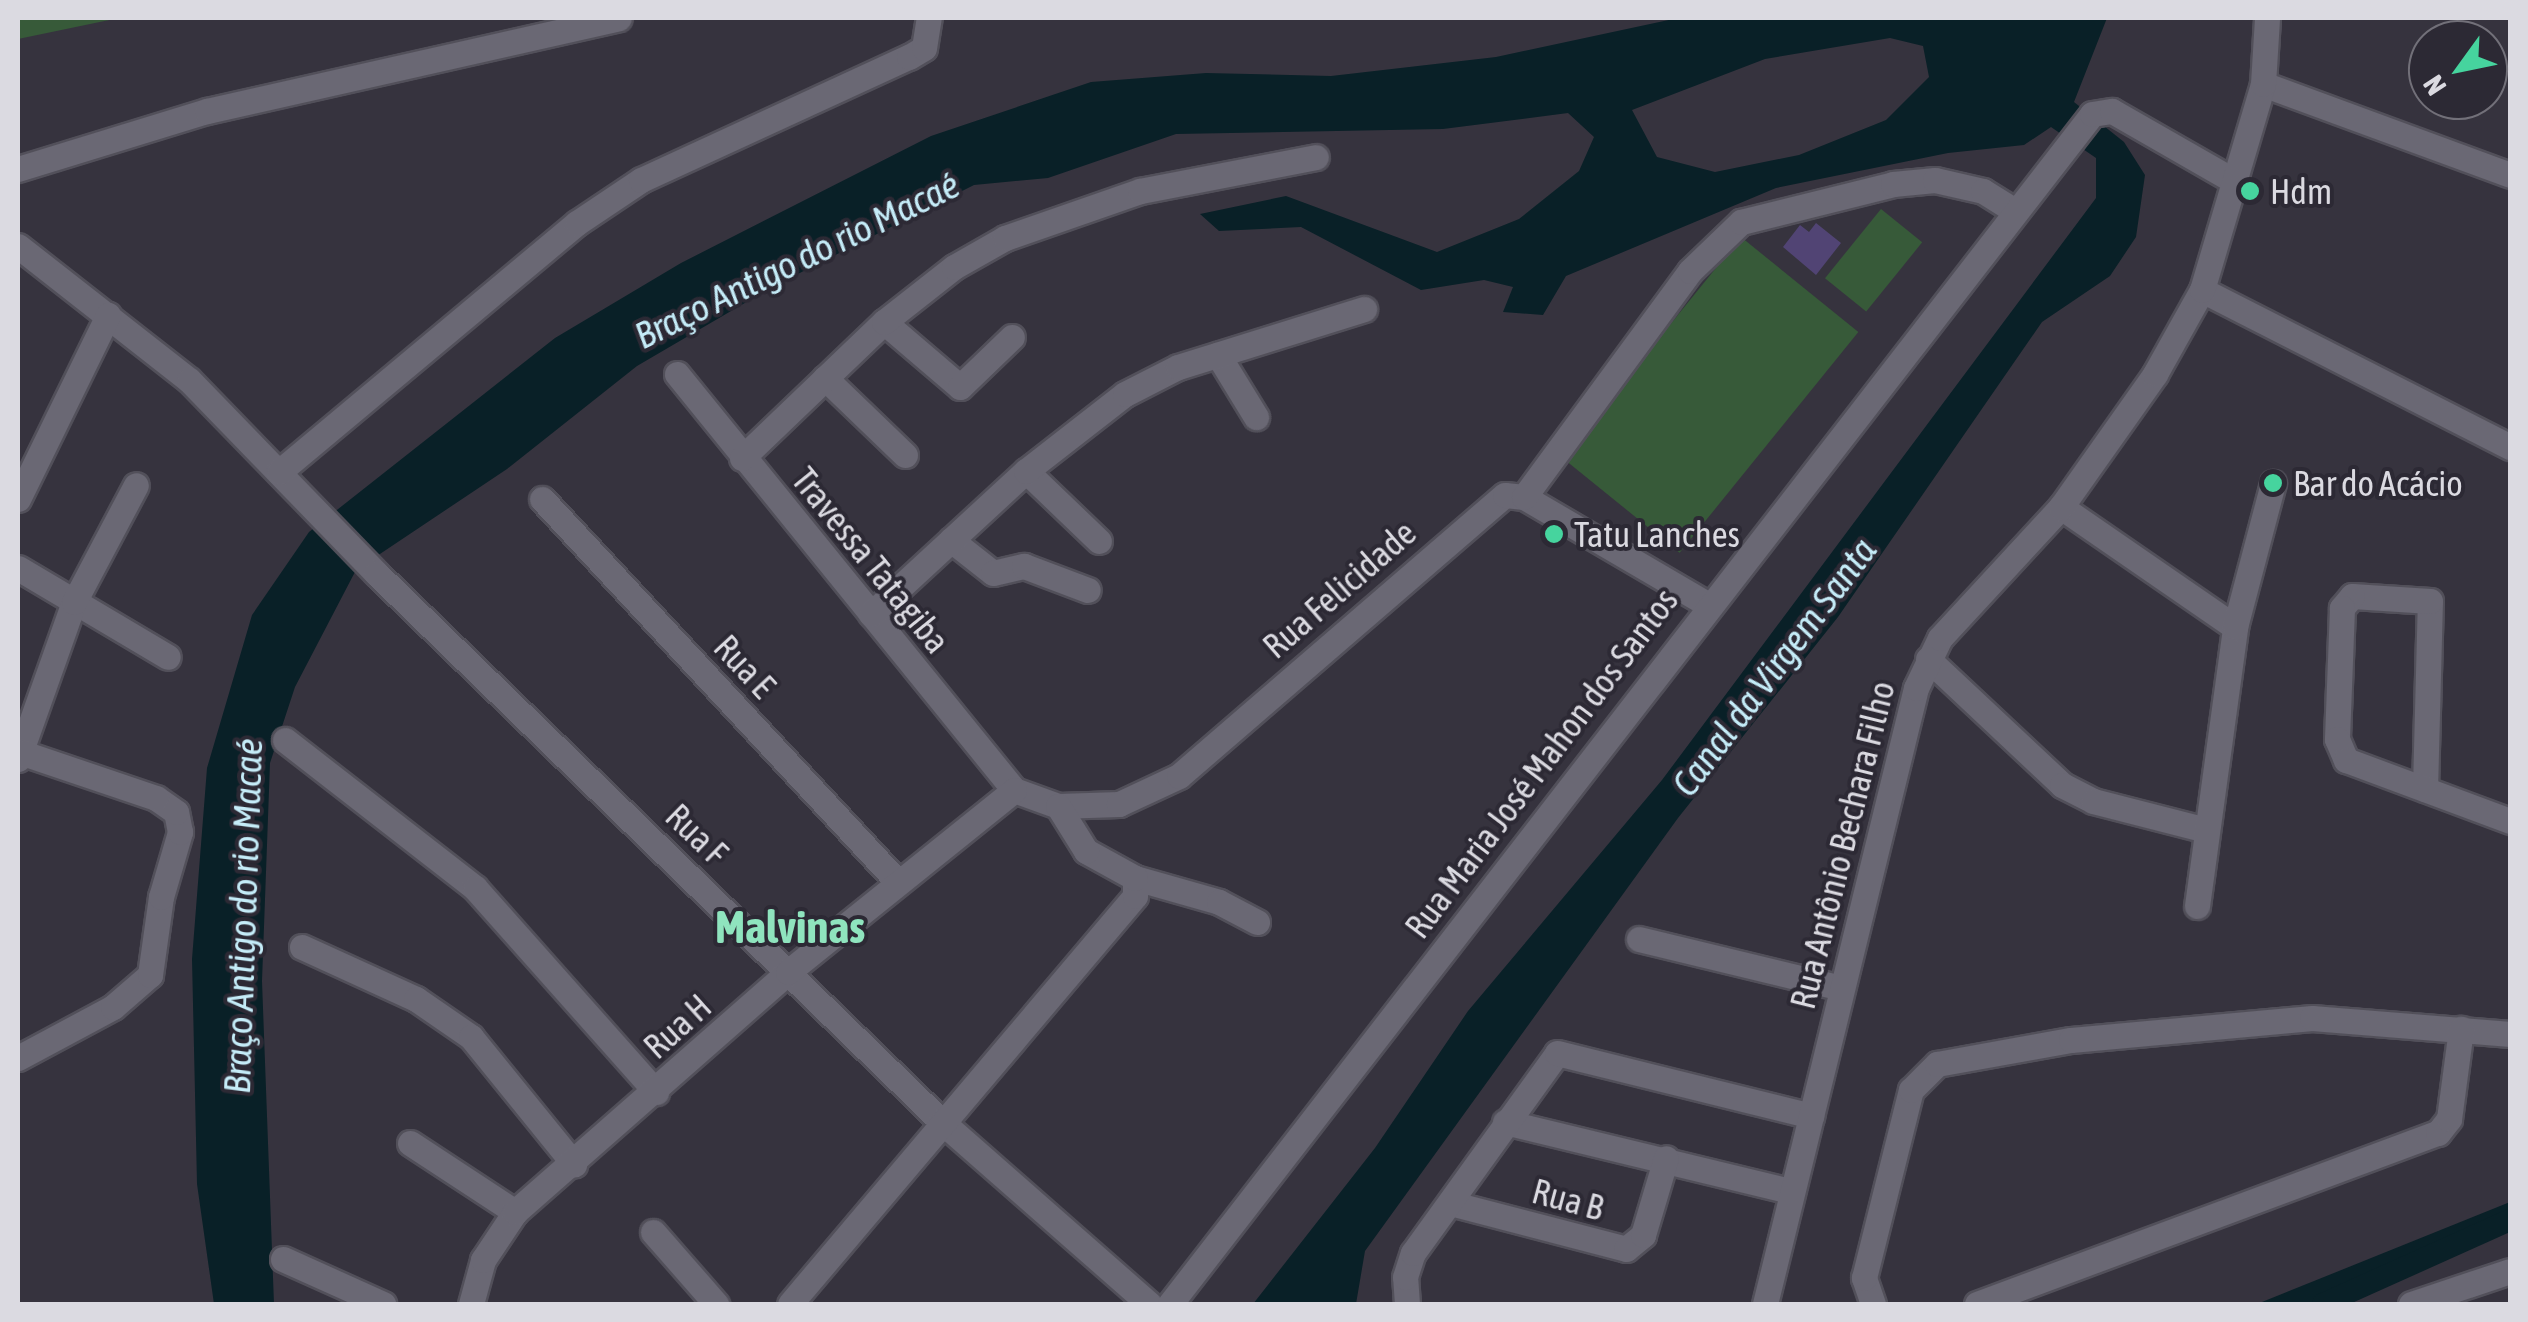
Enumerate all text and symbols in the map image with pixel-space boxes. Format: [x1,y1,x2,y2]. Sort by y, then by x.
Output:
north arrow [2408,20,2508,120]
text: N [2417,70,2452,101]
water label: Braço Antigo do rio Macaé [627,161,967,359]
place label: Hdm [2270,170,2332,212]
marker: Hdm [2239,180,2261,202]
street label: Travessa Tatagiba [783,459,959,661]
place label: Bar do Acácio [2293,462,2463,504]
marker: Bar do Acácio [2262,472,2284,494]
street label: Rua Felicidade [1254,511,1424,667]
place label: Tatu Lanches [1574,513,1740,555]
marker: Tatu Lanches [1543,523,1565,545]
water label: Canal da Virgem Santa [1662,529,1886,805]
street label: Rua Maria José Mahon dos Santos [1396,580,1686,946]
street label: Rua E [706,626,784,706]
street label: Rua Antônio Bechara Filho [1781,677,1903,1013]
water label: Braço Antigo do rio Macaé [214,737,272,1095]
street label: Rua F [657,795,737,873]
district label: Malvinas [715,901,865,955]
street label: Rua H [635,985,719,1067]
street label: Rua B [1528,1169,1608,1229]

